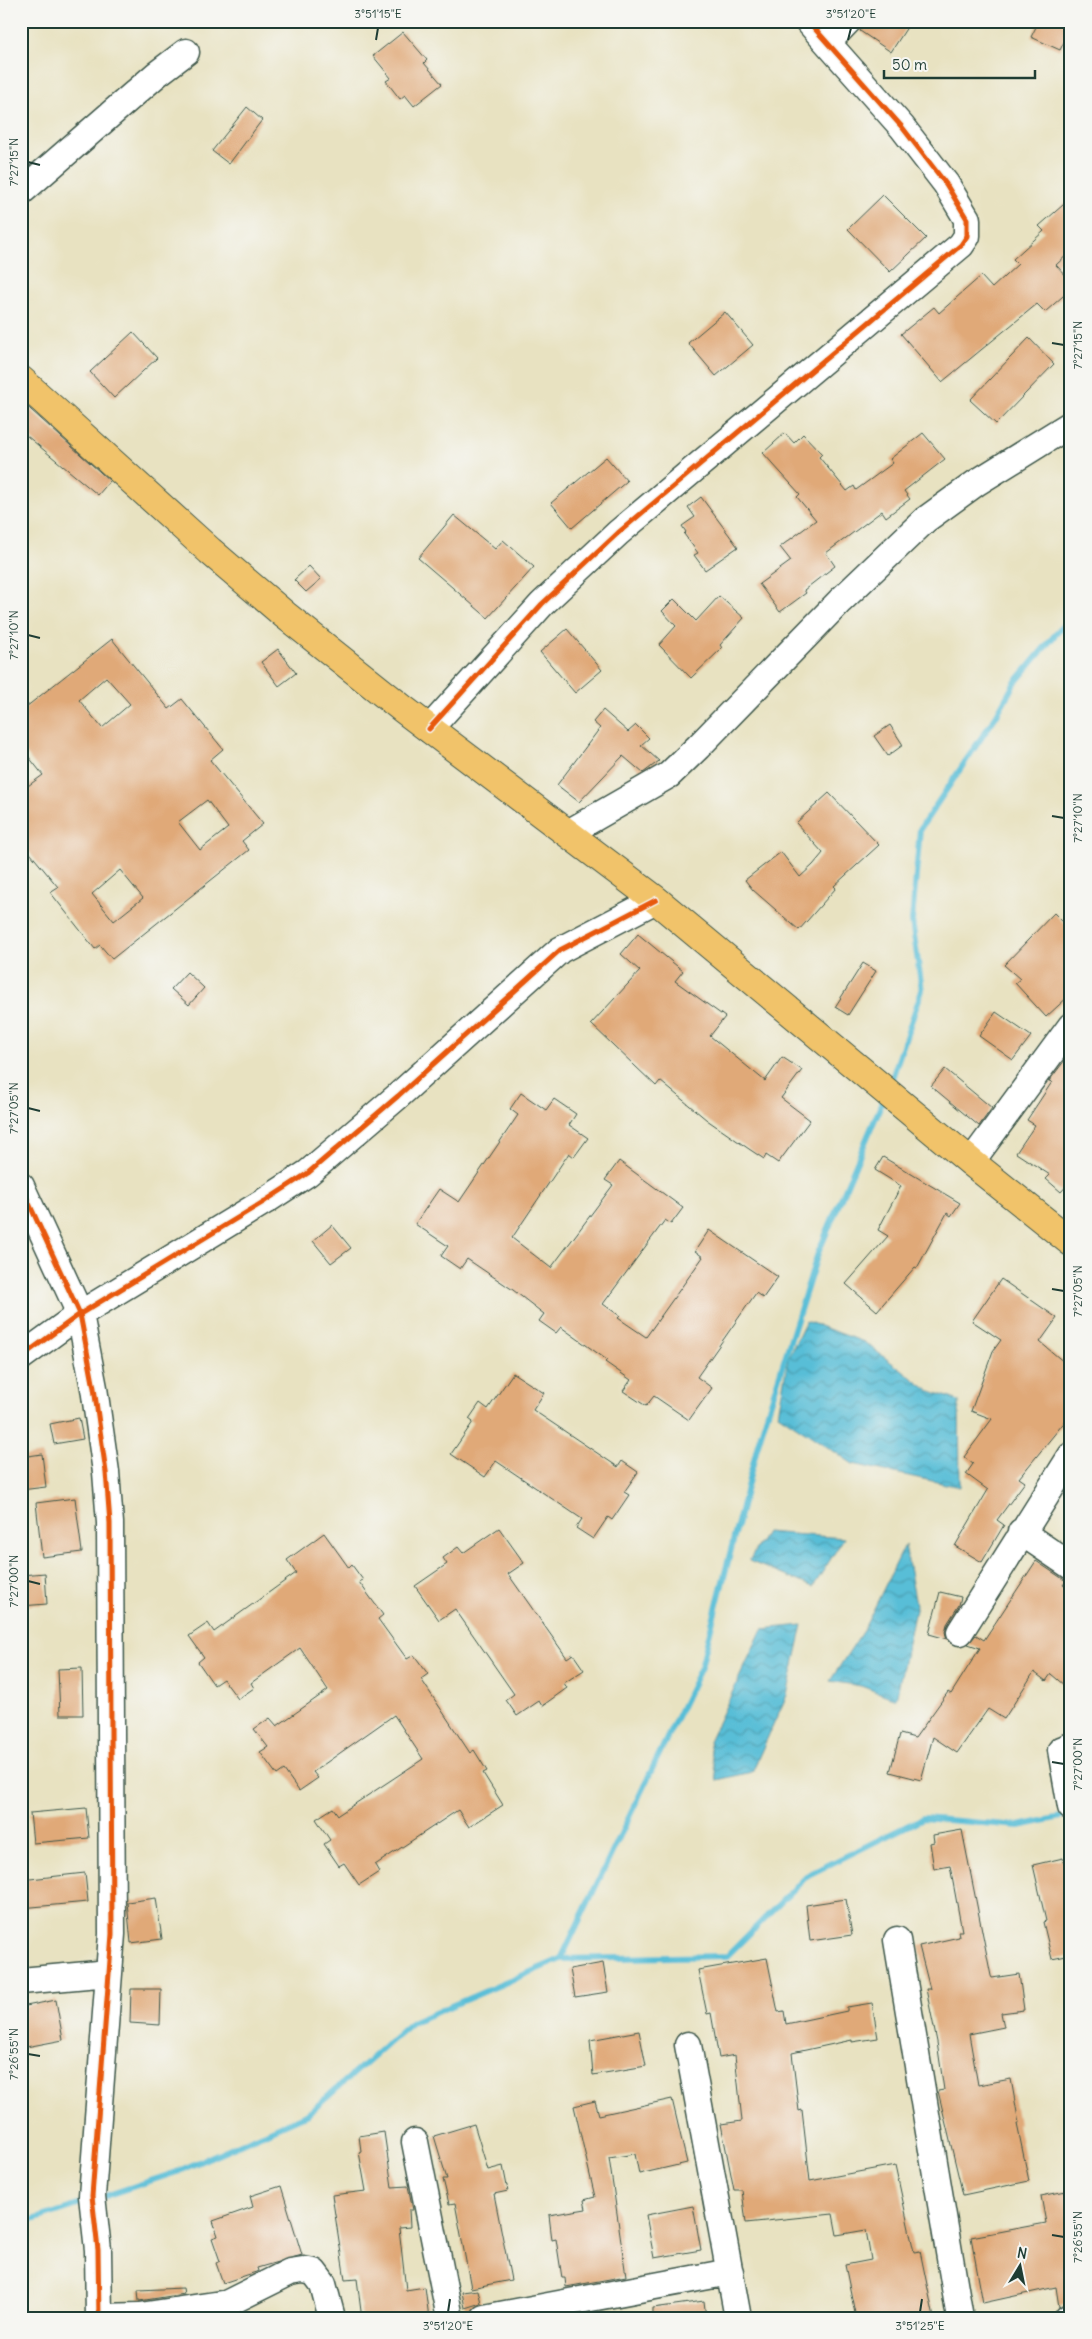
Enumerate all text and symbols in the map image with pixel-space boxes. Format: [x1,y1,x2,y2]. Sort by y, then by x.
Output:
text: 3°51'15"E [354,6,402,21]
text: 3°51'20"E [826,6,876,21]
scale bar [884,48,1036,80]
text: 50 m [892,55,927,74]
text: 7°27'15"N [6,138,21,186]
text: 7°27'15"N [1070,321,1085,369]
text: 7°27'10"N [6,610,21,660]
text: 7°27'10"N [1070,793,1085,843]
text: 7°27'05"N [6,1082,21,1134]
text: 7°27'05"N [1070,1265,1085,1317]
text: 7°27'00"N [6,1555,21,1607]
text: 7°27'00"N [1070,1738,1085,1790]
text: 7°26'55"N [6,2028,21,2080]
text: 7°26'55"N [1070,2211,1085,2263]
north arrow [994,2242,1044,2292]
text: N [1016,2243,1029,2263]
text: 3°51'20"E [423,2318,473,2333]
text: 3°51'25"E [895,2318,945,2333]

